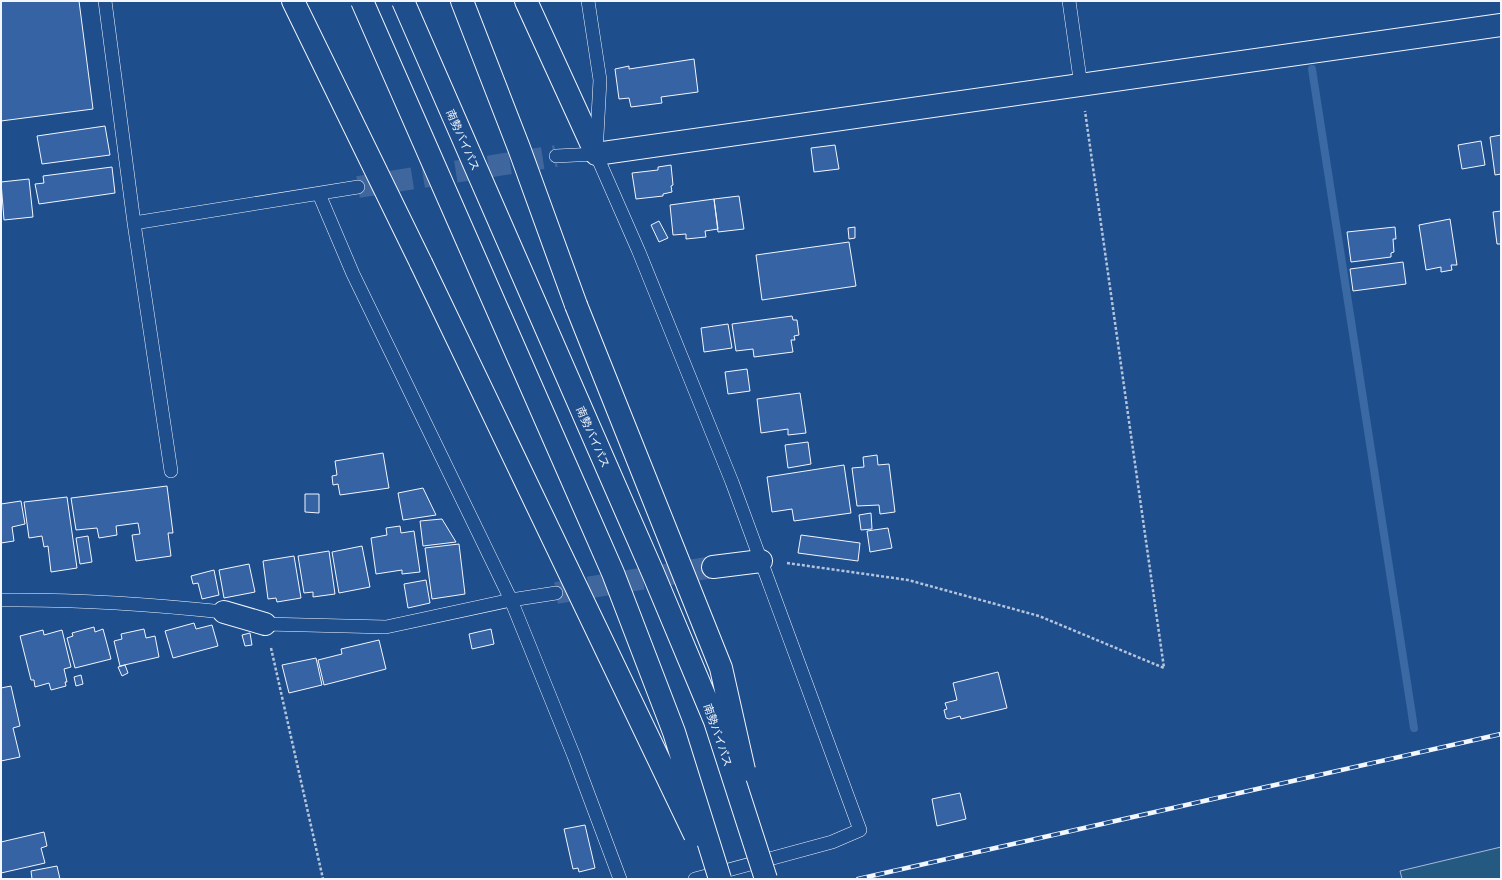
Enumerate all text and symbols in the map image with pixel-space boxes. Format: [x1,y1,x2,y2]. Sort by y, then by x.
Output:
street label: 南勢バイパス [443,108,482,173]
street label: 南勢バイパス [573,405,612,470]
street label: 南勢バイパス [701,702,734,768]

